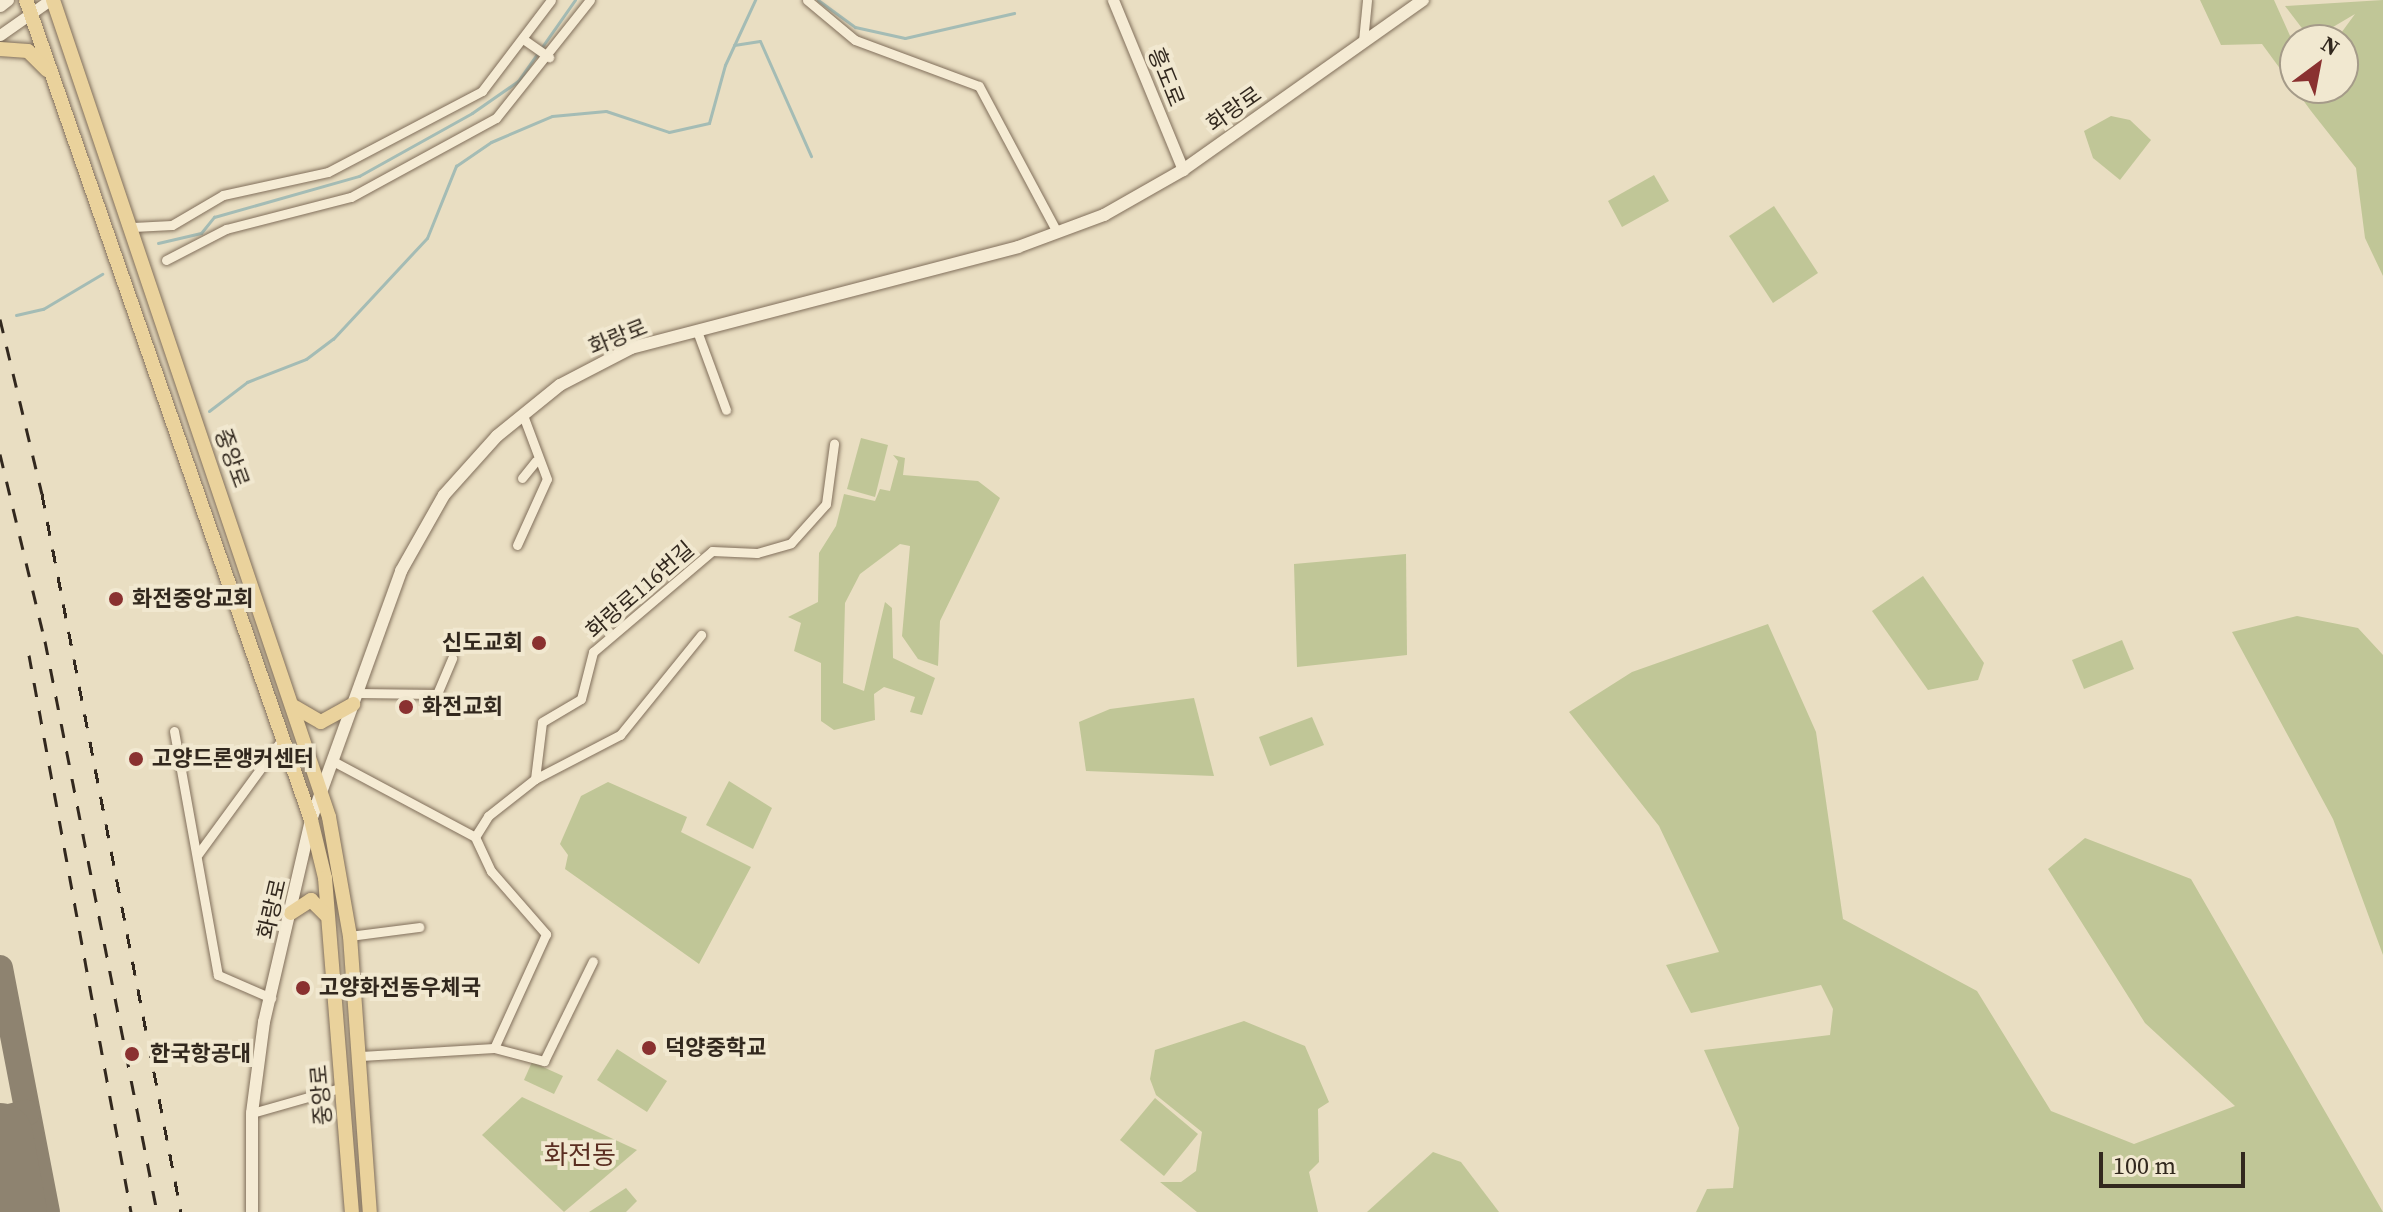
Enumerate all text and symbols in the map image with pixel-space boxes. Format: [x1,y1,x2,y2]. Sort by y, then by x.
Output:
north arrow [2279,24,2359,104]
text: N [2316,28,2345,62]
street label: 흥도로 [1142,44,1190,110]
street label: 화랑로 [1202,81,1266,137]
street label: 화랑로 [585,313,651,361]
street label: 중앙로 [209,425,255,491]
street label: 화랑로116번길 [581,536,699,644]
place label: 화전중앙교회 [132,586,253,612]
marker: 화전중앙교회 [107,590,125,608]
place label: 신도교회 [442,630,523,656]
marker: 신도교회 [530,634,548,652]
place label: 화전교회 [422,694,503,720]
marker: 화전교회 [397,698,415,716]
place label: 고양드론앵커센터 [152,746,314,772]
marker: 고양드론앵커센터 [127,750,145,768]
street label: 화랑로 [252,876,292,942]
place label: 고양화전동우체국 [319,975,481,1001]
marker: 고양화전동우체국 [294,979,312,997]
place label: 덕양중학교 [665,1035,766,1061]
marker: 덕양중학교 [640,1039,658,1057]
place label: 한국항공대 [150,1041,251,1067]
marker: 한국항공대 [121,1043,143,1065]
street label: 중앙로 [305,1064,337,1126]
scale bar [2103,1136,2249,1186]
district label: 화전동 [544,1140,616,1172]
text: 100 m [2113,1149,2176,1182]

